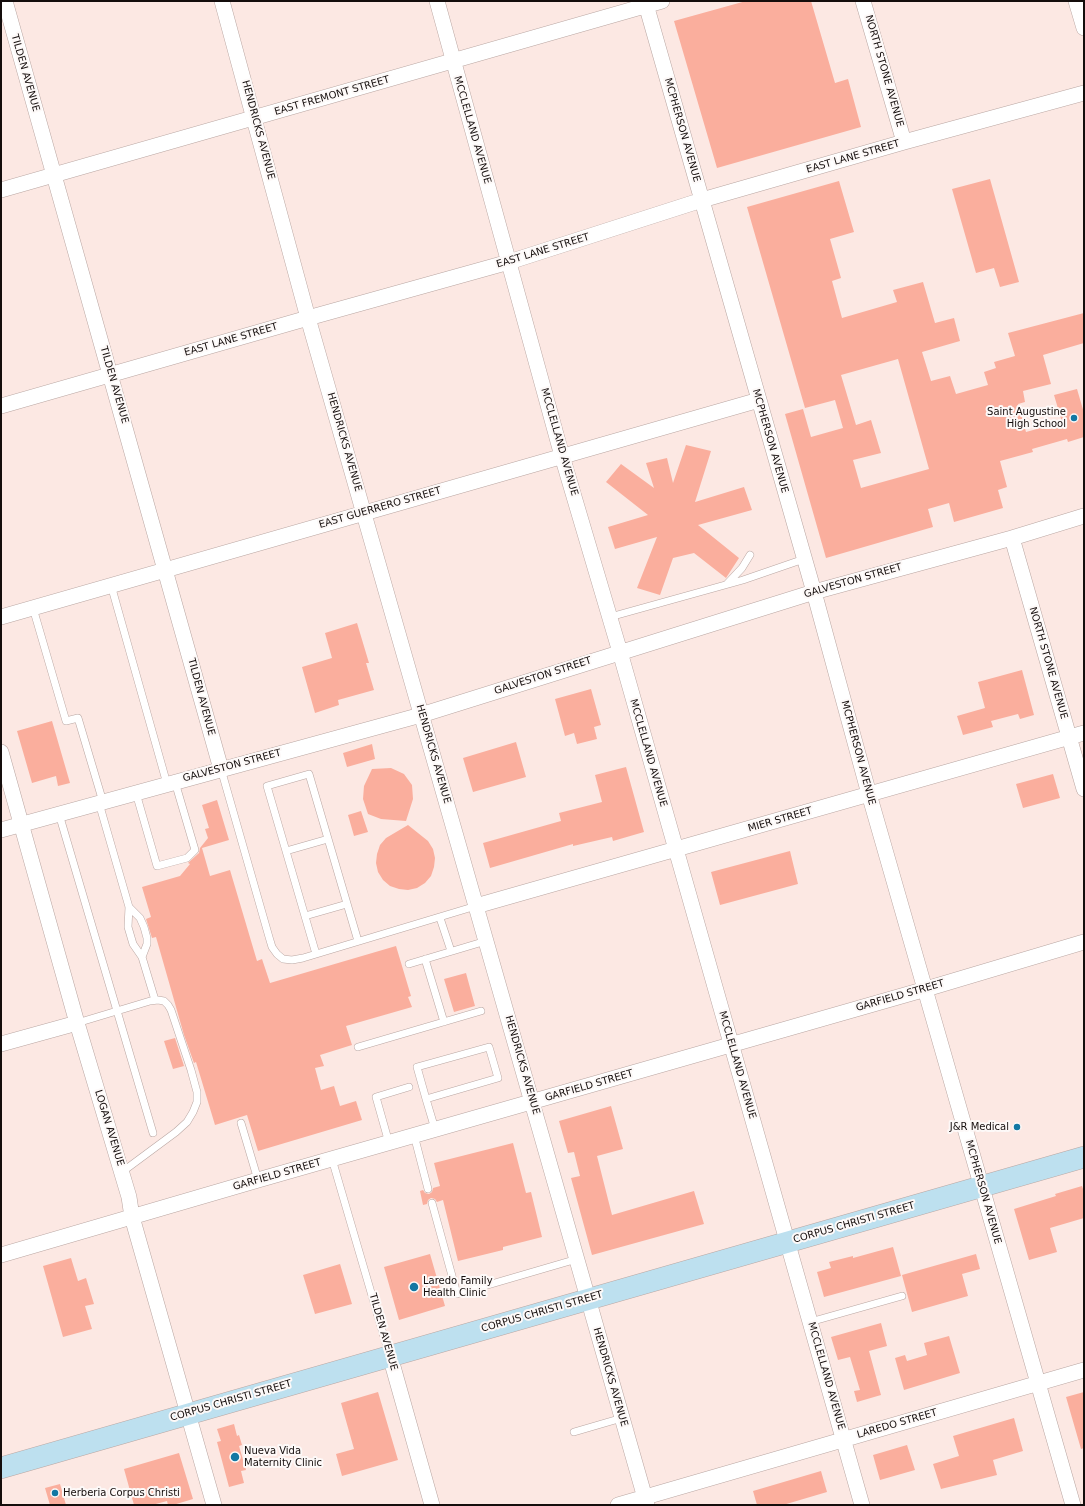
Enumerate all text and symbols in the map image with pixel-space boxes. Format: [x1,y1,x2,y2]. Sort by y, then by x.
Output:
street label: NORTH STONE AVENUE [862,14,906,128]
street label: TILDEN AVENUE [8,33,42,113]
street label: EAST FREMONT STREET [273,74,391,118]
street label: MCCLELLAND AVENUE [451,75,493,185]
street label: MCPHERSON AVENUE [661,77,703,183]
street label: HENDRICKS AVENUE [239,79,277,181]
street label: EAST LANE STREET [805,138,901,176]
street label: EAST LANE STREET [495,231,591,271]
street label: EAST LANE STREET [183,321,279,359]
street label: TILDEN AVENUE [97,345,131,425]
street label: MCCLELLAND AVENUE [538,387,580,497]
street label: MCPHERSON AVENUE [749,388,791,494]
street label: HENDRICKS AVENUE [324,391,364,493]
place label: Saint Augustine High School [987,406,1066,430]
marker: Saint Augustine High School [1069,413,1079,423]
street label: EAST GUERRERO STREET [318,485,442,531]
street label: GALVESTON STREET [803,561,903,601]
street label: NORTH STONE AVENUE [1026,606,1070,720]
street label: GALVESTON STREET [493,655,593,697]
street label: TILDEN AVENUE [185,657,217,737]
street label: MCCLELLAND AVENUE [627,698,669,808]
street label: MCPHERSON AVENUE [838,699,878,807]
street label: HENDRICKS AVENUE [413,703,453,805]
street label: GALVESTON STREET [181,747,283,785]
street label: MIER STREET [747,805,813,835]
street label: GARFIELD STREET [855,978,945,1014]
street label: MCCLELLAND AVENUE [716,1010,758,1120]
street label: HENDRICKS AVENUE [502,1014,542,1116]
street label: GARFIELD STREET [544,1068,634,1104]
street label: LOGAN AVENUE [92,1089,126,1167]
place label: J&R Medical [950,1121,1009,1133]
marker: J&R Medical [1012,1122,1022,1132]
street label: MCPHERSON AVENUE [962,1139,1004,1245]
street label: GARFIELD STREET [232,1157,322,1193]
street label: CORPUS CHRISTI STREET [792,1200,916,1246]
place label: Laredo Family Health Clinic [423,1275,493,1298]
marker: Laredo Family Health Clinic [408,1281,420,1293]
street label: CORPUS CHRISTI STREET [480,1289,604,1335]
street label: TILDEN AVENUE [366,1292,400,1372]
street label: MCCLELLAND AVENUE [805,1321,847,1431]
street label: HENDRICKS AVENUE [590,1326,630,1428]
street label: CORPUS CHRISTI STREET [169,1378,293,1424]
street label: LAREDO STREET [856,1407,938,1441]
place label: Nueva Vida Maternity Clinic [244,1445,322,1468]
marker: Nueva Vida Maternity Clinic [229,1451,241,1463]
place label: Herberia Corpus Christi [63,1487,180,1499]
marker: Herberia Corpus Christi [50,1488,60,1498]

